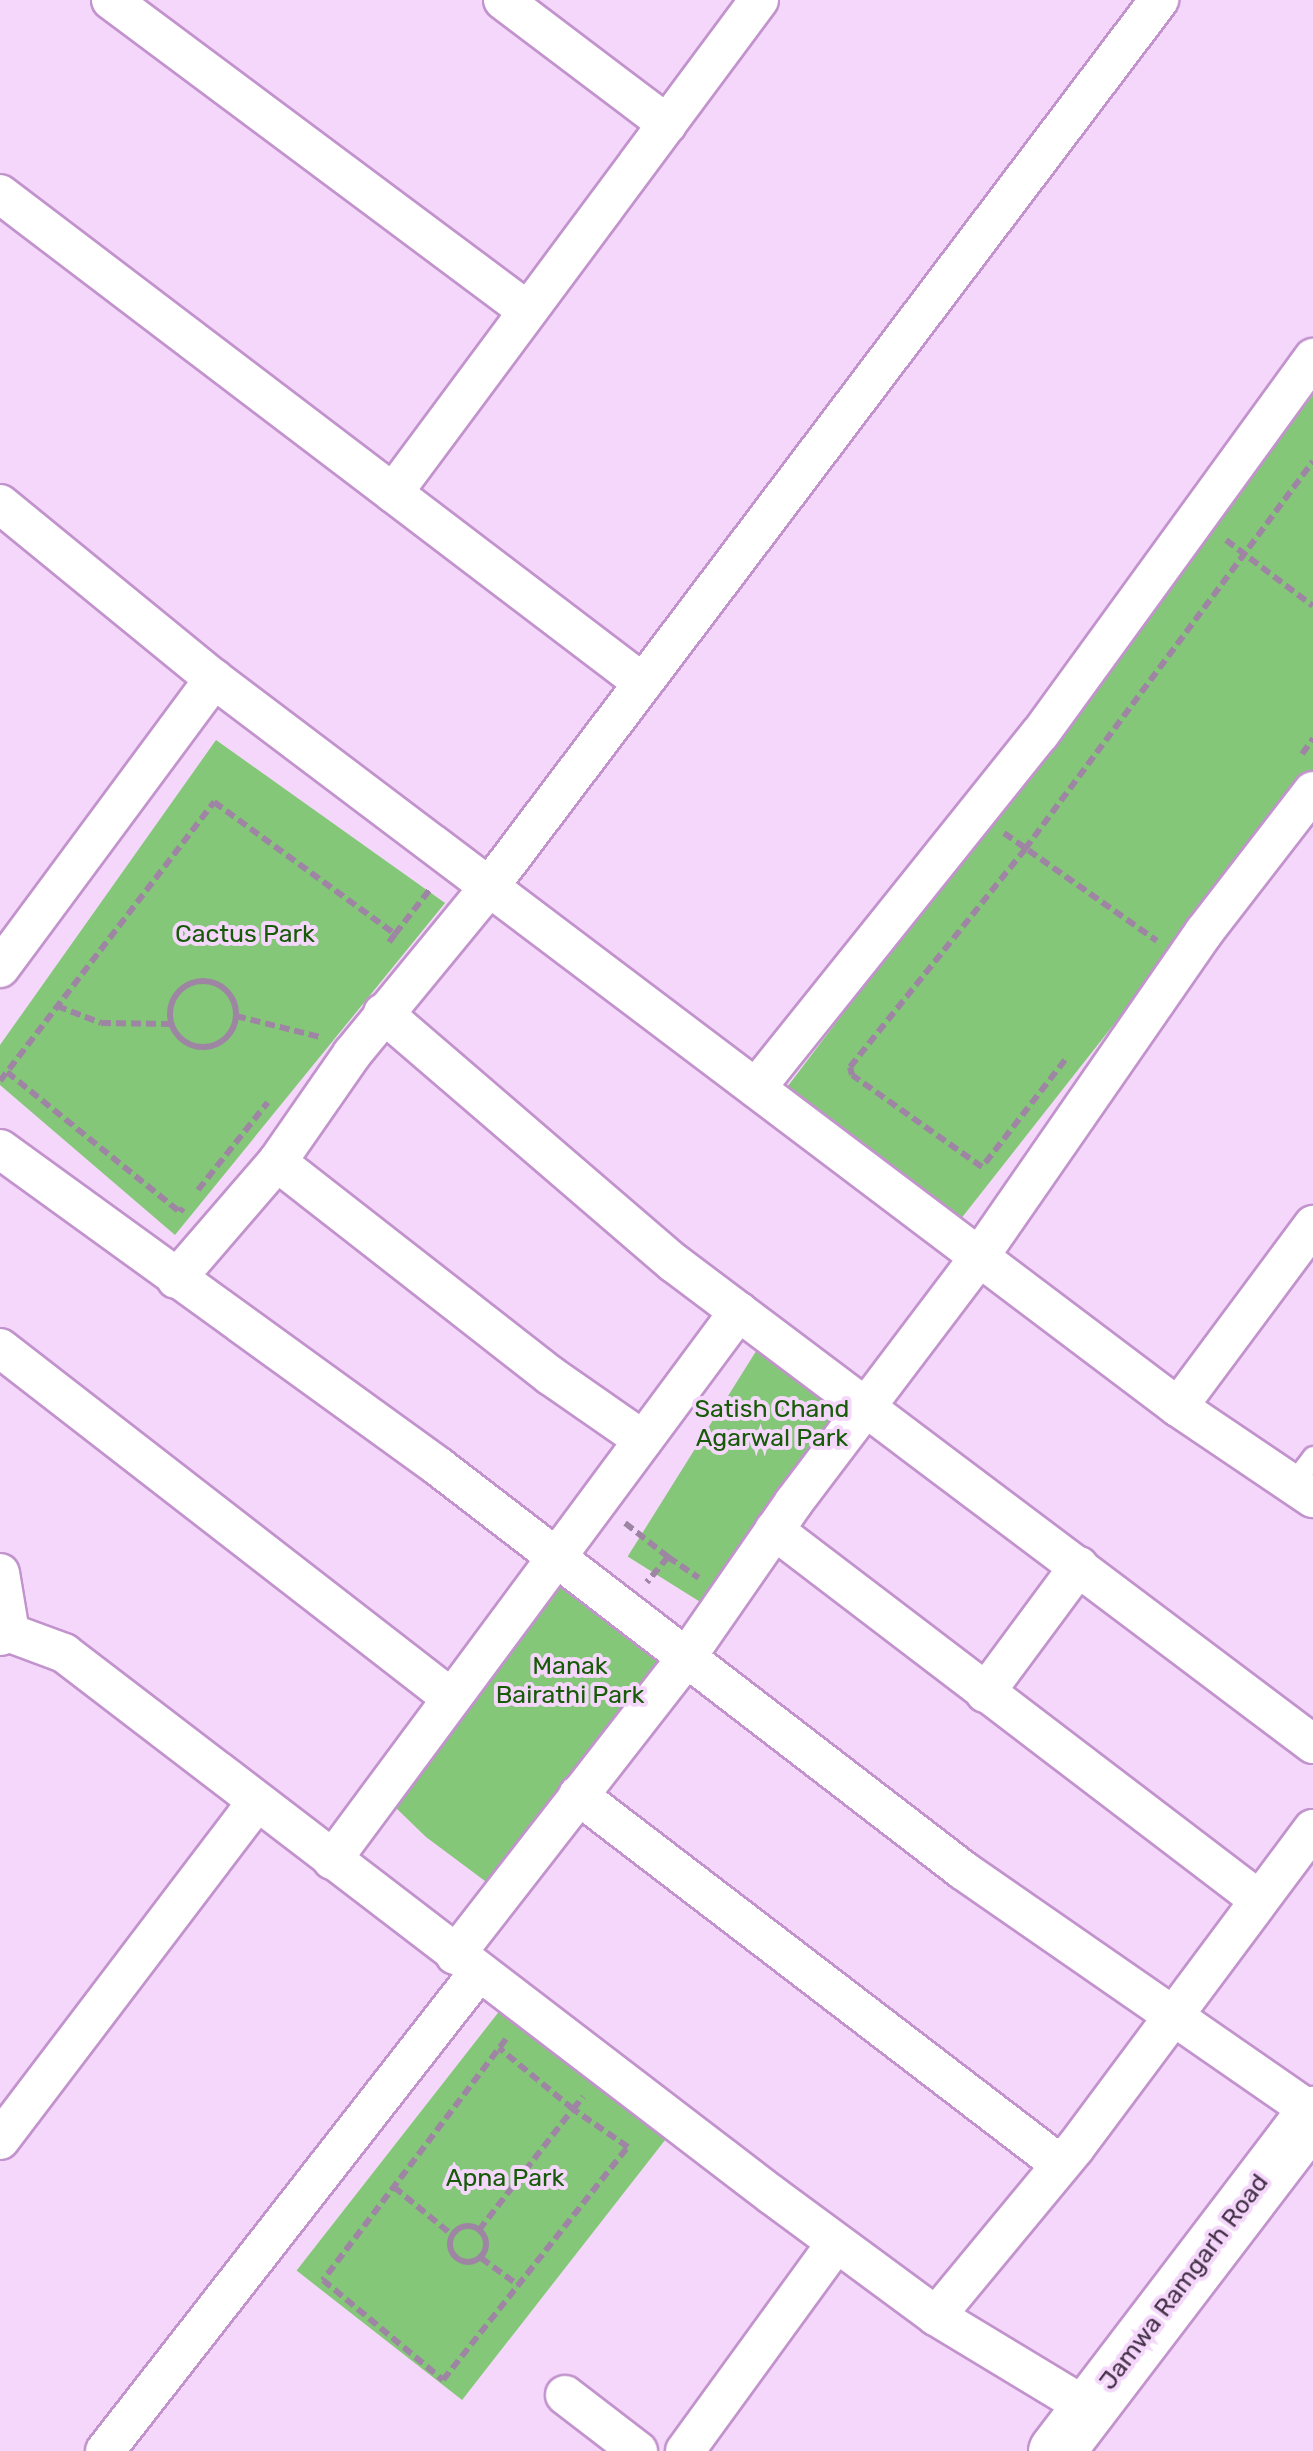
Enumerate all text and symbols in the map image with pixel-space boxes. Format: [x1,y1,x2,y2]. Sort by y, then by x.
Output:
park label: Cactus Park [175,919,315,949]
park label: Satish Chand Agarwal Park [695,1395,849,1454]
park label: Manak Bairathi Park [496,1652,644,1711]
park label: Apna Park [446,2163,564,2193]
street label: Jamwa Ramgarh Road [1093,2168,1275,2396]

